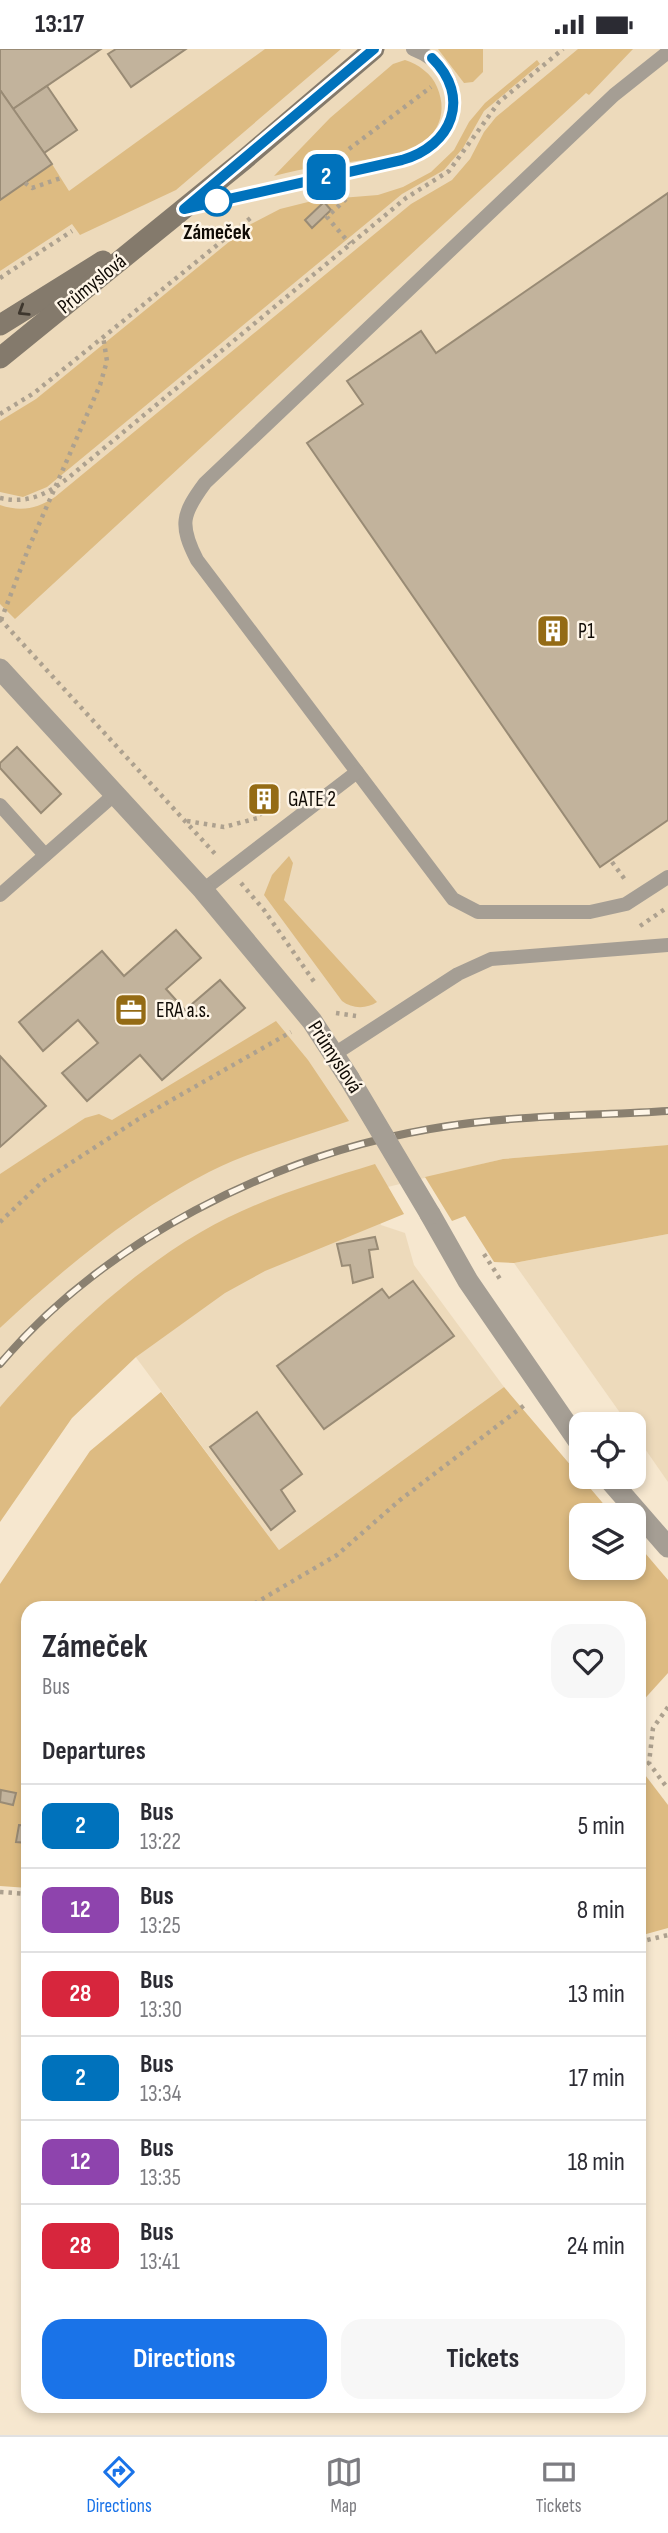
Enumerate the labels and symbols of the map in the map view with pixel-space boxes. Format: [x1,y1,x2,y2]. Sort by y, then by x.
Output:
line badge: 2 [303,154,349,200]
marker: Zámeček [202,186,232,216]
place label: Zámeček [183,220,251,245]
street label: Průmyslová [53,249,131,319]
one-way arrow [17,303,30,316]
building icon: P1 [534,612,572,650]
place label: P1 [578,619,595,644]
building icon: GATE 2 [245,780,283,818]
place label: GATE 2 [288,787,336,812]
office icon: ERA a.s. [112,991,150,1029]
place label: ERA a.s. [156,998,210,1023]
street label: Průmyslová [302,1016,368,1098]

